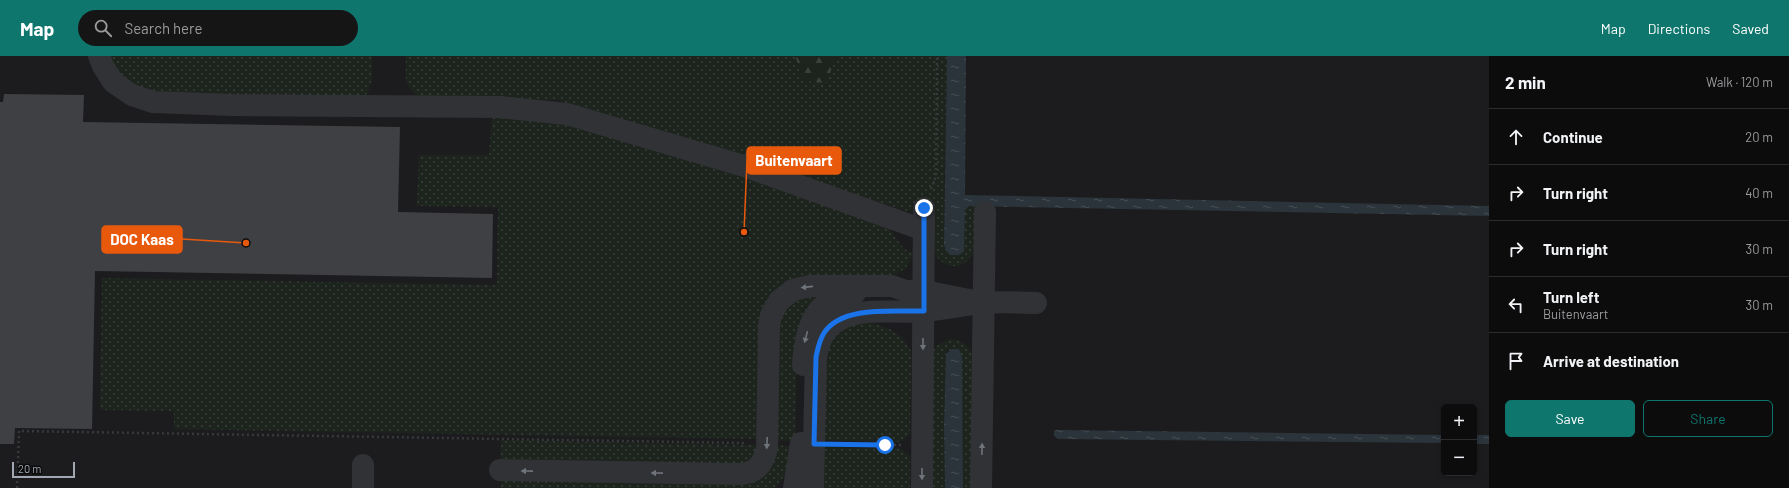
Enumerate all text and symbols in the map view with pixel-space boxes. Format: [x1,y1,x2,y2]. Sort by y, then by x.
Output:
search box [78,10,358,46]
text: Map [20,17,54,40]
icon: search [92,17,114,39]
text: Search here [124,19,202,37]
text: Map [1601,20,1626,37]
text: Directions [1648,20,1710,37]
text: Saved [1732,20,1769,37]
text: 2 min [1505,72,1546,92]
text: Walk · 120 m [1706,74,1773,90]
icon: ahead [1505,126,1527,148]
text: Continue [1543,128,1603,146]
text: 20 m [1745,129,1773,145]
callout: Buitenvaart [747,147,841,174]
text: Buitenvaart [755,151,833,169]
icon: right [1505,182,1527,204]
text: Turn right [1543,184,1608,202]
text: 40 m [1745,185,1773,201]
route end [915,199,933,217]
callout: DOC Kaas [102,226,182,253]
text: DOC Kaas [110,230,174,248]
icon: right [1505,238,1527,260]
text: Turn right [1543,240,1608,258]
text: 30 m [1746,241,1773,257]
one-way arrow [801,284,813,290]
text: Turn left [1543,288,1599,306]
icon: left [1505,294,1527,316]
text: 30 m [1746,297,1773,313]
text: Buitenvaart [1543,306,1609,322]
one-way arrow [802,331,808,344]
one-way arrow [920,338,926,351]
icon: arrive [1505,350,1527,372]
text: Arrive at destination [1543,352,1679,370]
button: Save [1505,400,1635,437]
button: Share [1643,400,1773,437]
map controls [1441,404,1477,476]
button: + [1441,404,1477,440]
route start [876,436,894,454]
one-way arrow [763,437,770,449]
button: − [1441,440,1477,476]
one-way arrow [979,442,985,455]
scale bar [12,460,75,479]
text: 20 m [18,462,41,475]
one-way arrow [520,468,533,474]
one-way arrow [919,468,925,481]
one-way arrow [650,470,663,476]

